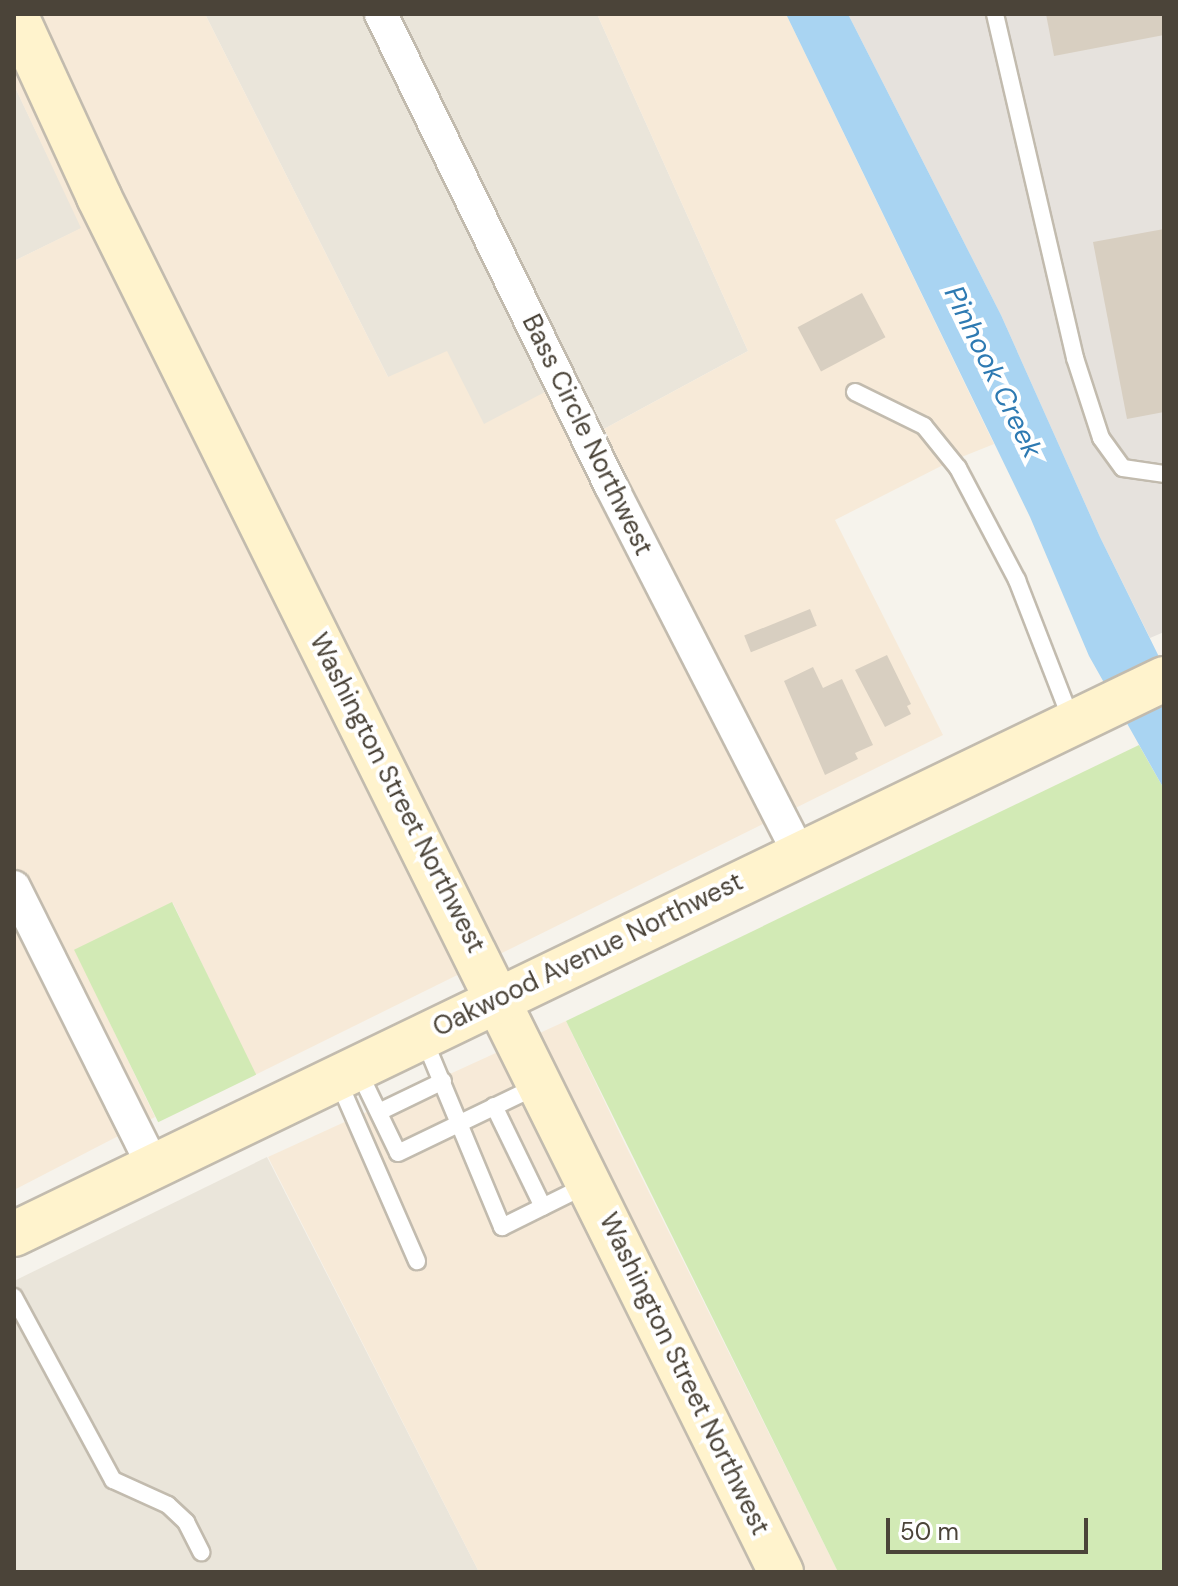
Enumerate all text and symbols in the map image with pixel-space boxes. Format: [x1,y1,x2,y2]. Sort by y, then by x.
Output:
water label: Pinhook Creek [937,280,1049,464]
street label: Bass Circle Northwest [515,309,659,561]
street label: Washington Street Northwest [303,628,491,958]
street label: Oakwood Avenue Northwest [428,866,748,1044]
street label: Washington Street Northwest [592,1208,776,1540]
scale bar [890,1502,1092,1552]
text: 50 m [900,1516,959,1547]

